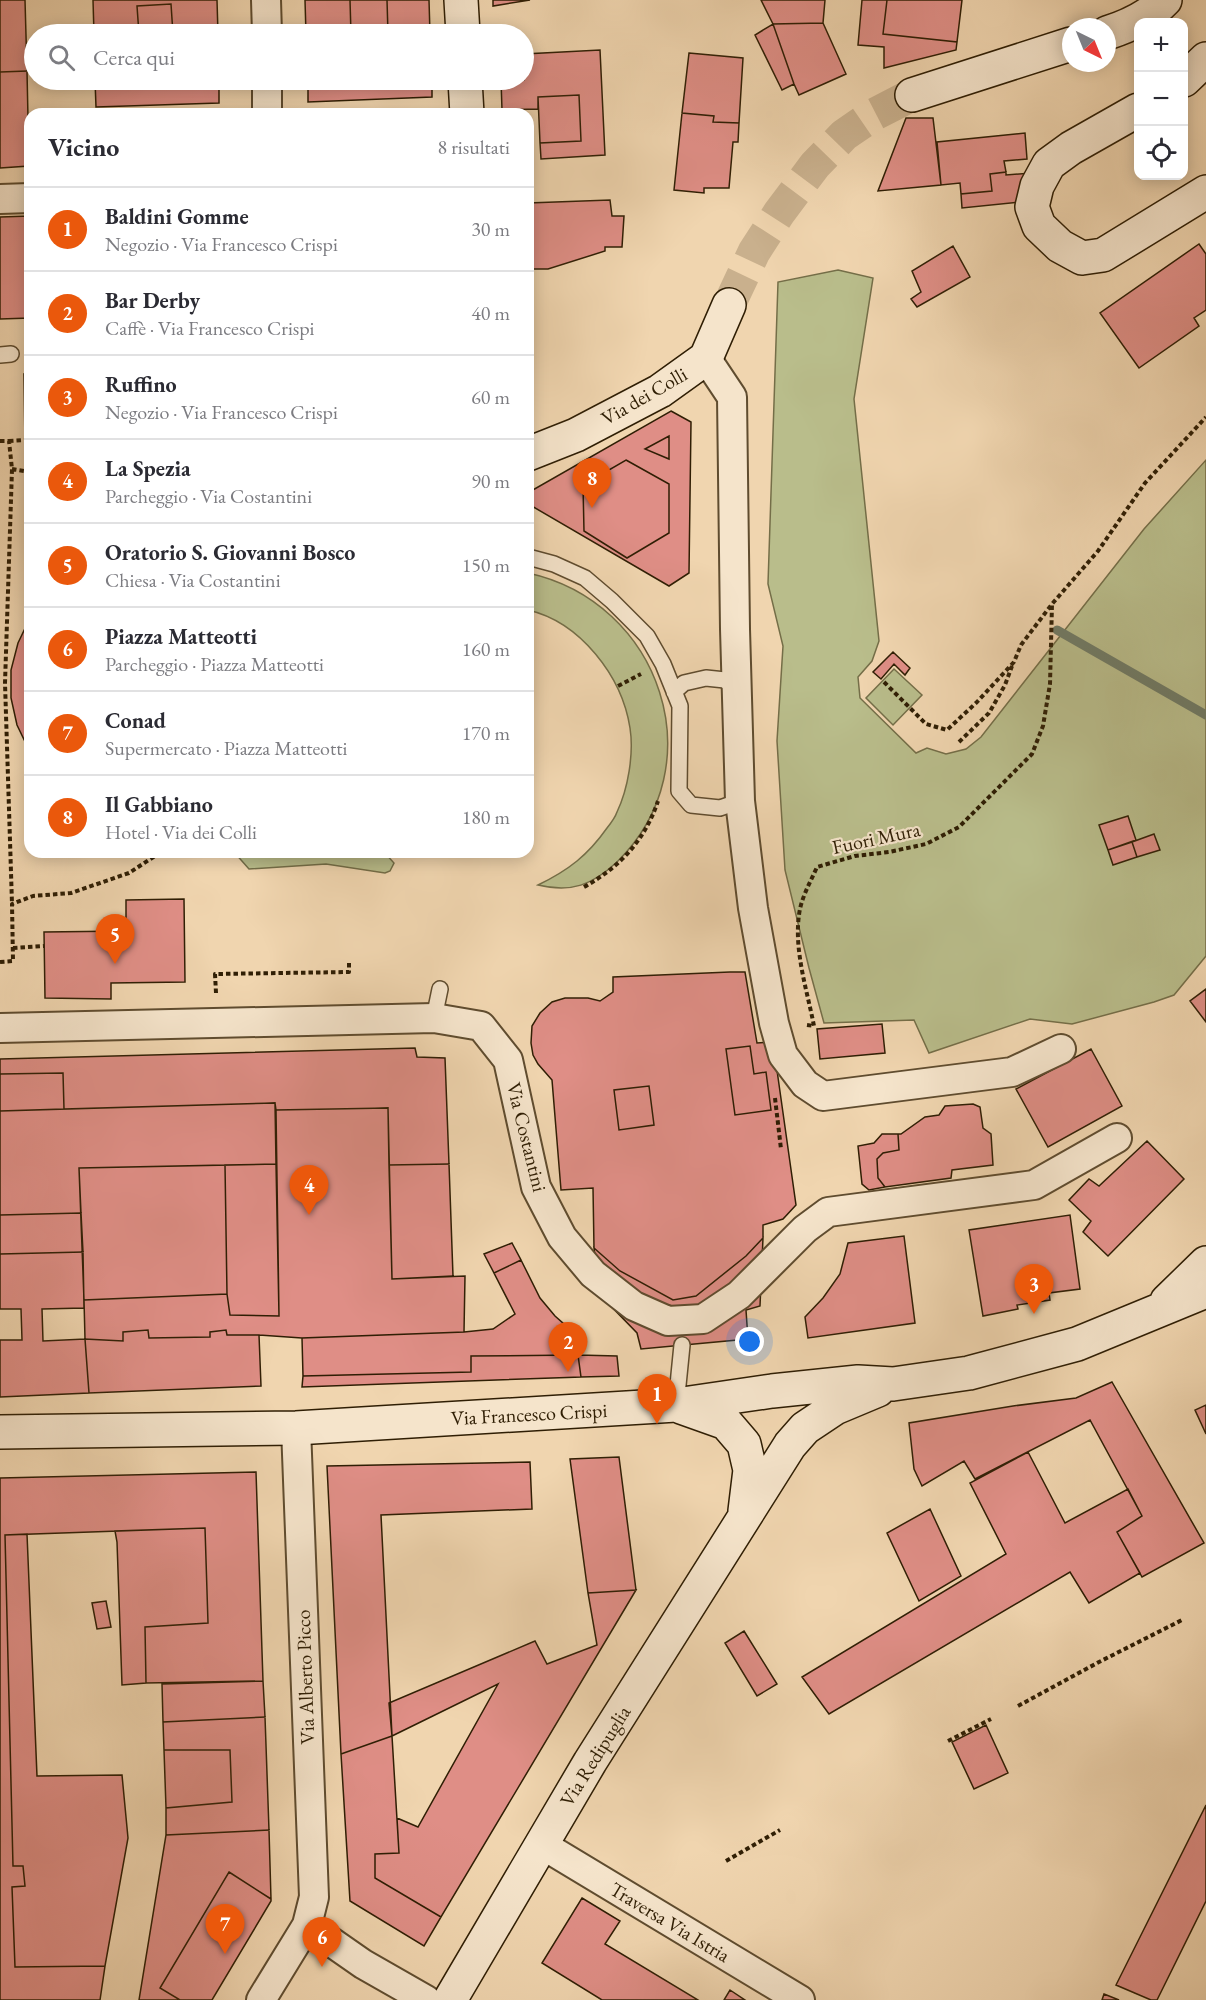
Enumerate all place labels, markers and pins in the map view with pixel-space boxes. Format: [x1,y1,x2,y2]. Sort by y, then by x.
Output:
pin: 8 [572,458,612,508]
pin: 5 [96,914,134,964]
pin: 4 [290,1166,328,1215]
pin: 3 [1014,1264,1054,1314]
pin: 2 [548,1322,588,1372]
pin: 1 [638,1374,676,1424]
pin: 7 [206,1904,244,1954]
pin: 6 [302,1918,342,1967]

